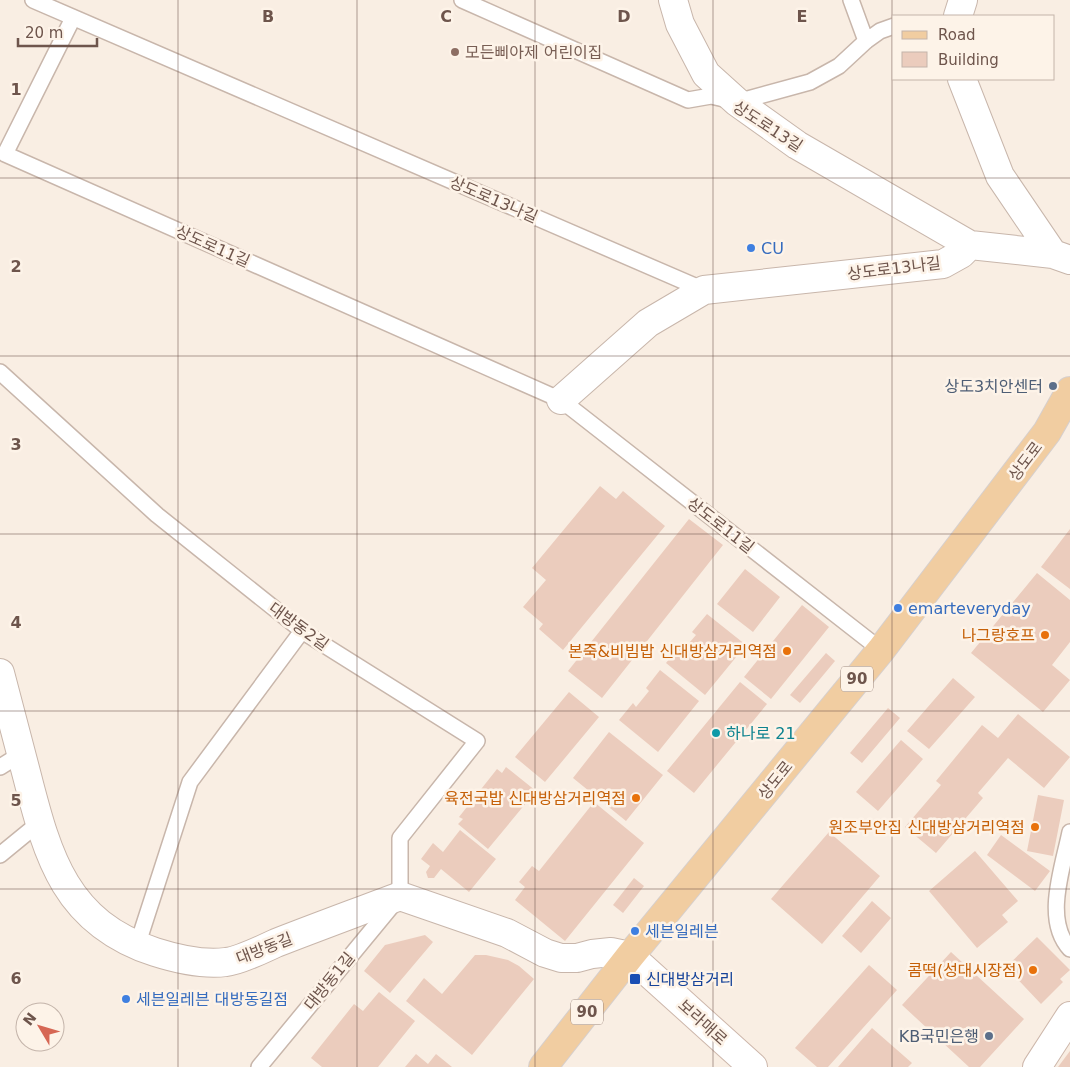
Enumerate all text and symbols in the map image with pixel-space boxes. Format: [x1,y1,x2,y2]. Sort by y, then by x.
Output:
text: B [262,7,274,26]
text: C [440,7,452,26]
text: D [617,7,631,26]
text: E [797,7,807,26]
scale bar [18,15,96,47]
legend [892,15,1055,80]
text: 20 m [25,24,63,42]
text: Road [938,26,976,44]
place label: 모든삐아제 어린이집 [465,43,603,62]
marker: 모든삐아제 어린이집 [449,46,461,58]
text: Building [938,51,999,69]
text: 1 [10,80,22,99]
street label: 상도로13길 [729,97,806,156]
street label: 상도로13나길 [447,172,541,227]
street label: 상도로11길 [173,222,253,271]
place label: CU [761,239,784,258]
marker: CU [745,242,757,254]
street label: 상도로13나길 [846,253,942,284]
text: 2 [10,257,22,276]
place label: 상도3치안센터 [945,377,1043,396]
marker: 상도3치안센터 [1047,380,1059,392]
text: 3 [10,435,22,454]
street label: 상도로 [1005,438,1046,485]
street label: 상도로11길 [684,494,758,557]
street label: 대방동2길 [265,598,332,654]
place label: emarteveryday [908,599,1031,618]
marker: emarteveryday [892,602,904,614]
text: 4 [10,613,22,632]
place label: 나그랑호프 [961,626,1035,645]
marker: 나그랑호프 [1039,629,1051,641]
place label: 본죽&비빔밥 신대방삼거리역점 [568,642,777,661]
marker: 본죽&비빔밥 신대방삼거리역점 [781,645,793,657]
road number: 90 [841,666,873,692]
place label: 하나로 21 [726,724,796,743]
marker: 하나로 21 [710,727,722,739]
street label: 상도로 [754,757,797,803]
place label: 육전국밥 신대방삼거리역점 [444,789,626,808]
text: 5 [10,791,22,810]
marker: 육전국밥 신대방삼거리역점 [630,792,642,804]
place label: 원조부안집 신대방삼거리역점 [829,818,1025,837]
marker: 원조부안집 신대방삼거리역점 [1029,821,1041,833]
place label: 세븐일레븐 [645,922,719,941]
marker: 세븐일레븐 [629,925,641,937]
street label: 대방동길 [233,929,295,968]
street label: 대방동1길 [300,949,359,1014]
place label: 콤떡(성대시장점) [907,961,1023,980]
marker: 콤떡(성대시장점) [1027,964,1039,976]
text: 6 [10,969,22,988]
place label: 신대방삼거리 [646,970,734,989]
marker: 신대방삼거리 [628,972,642,986]
place label: 세븐일레븐 대방동길점 [136,990,288,1009]
marker: 세븐일레븐 대방동길점 [120,993,132,1005]
street label: 보라매로 [674,996,731,1049]
road number: 90 [571,1000,603,1024]
north arrow [15,1002,65,1052]
text: N [20,1009,40,1029]
place label: KB국민은행 [899,1027,979,1046]
marker: KB국민은행 [983,1030,995,1042]

